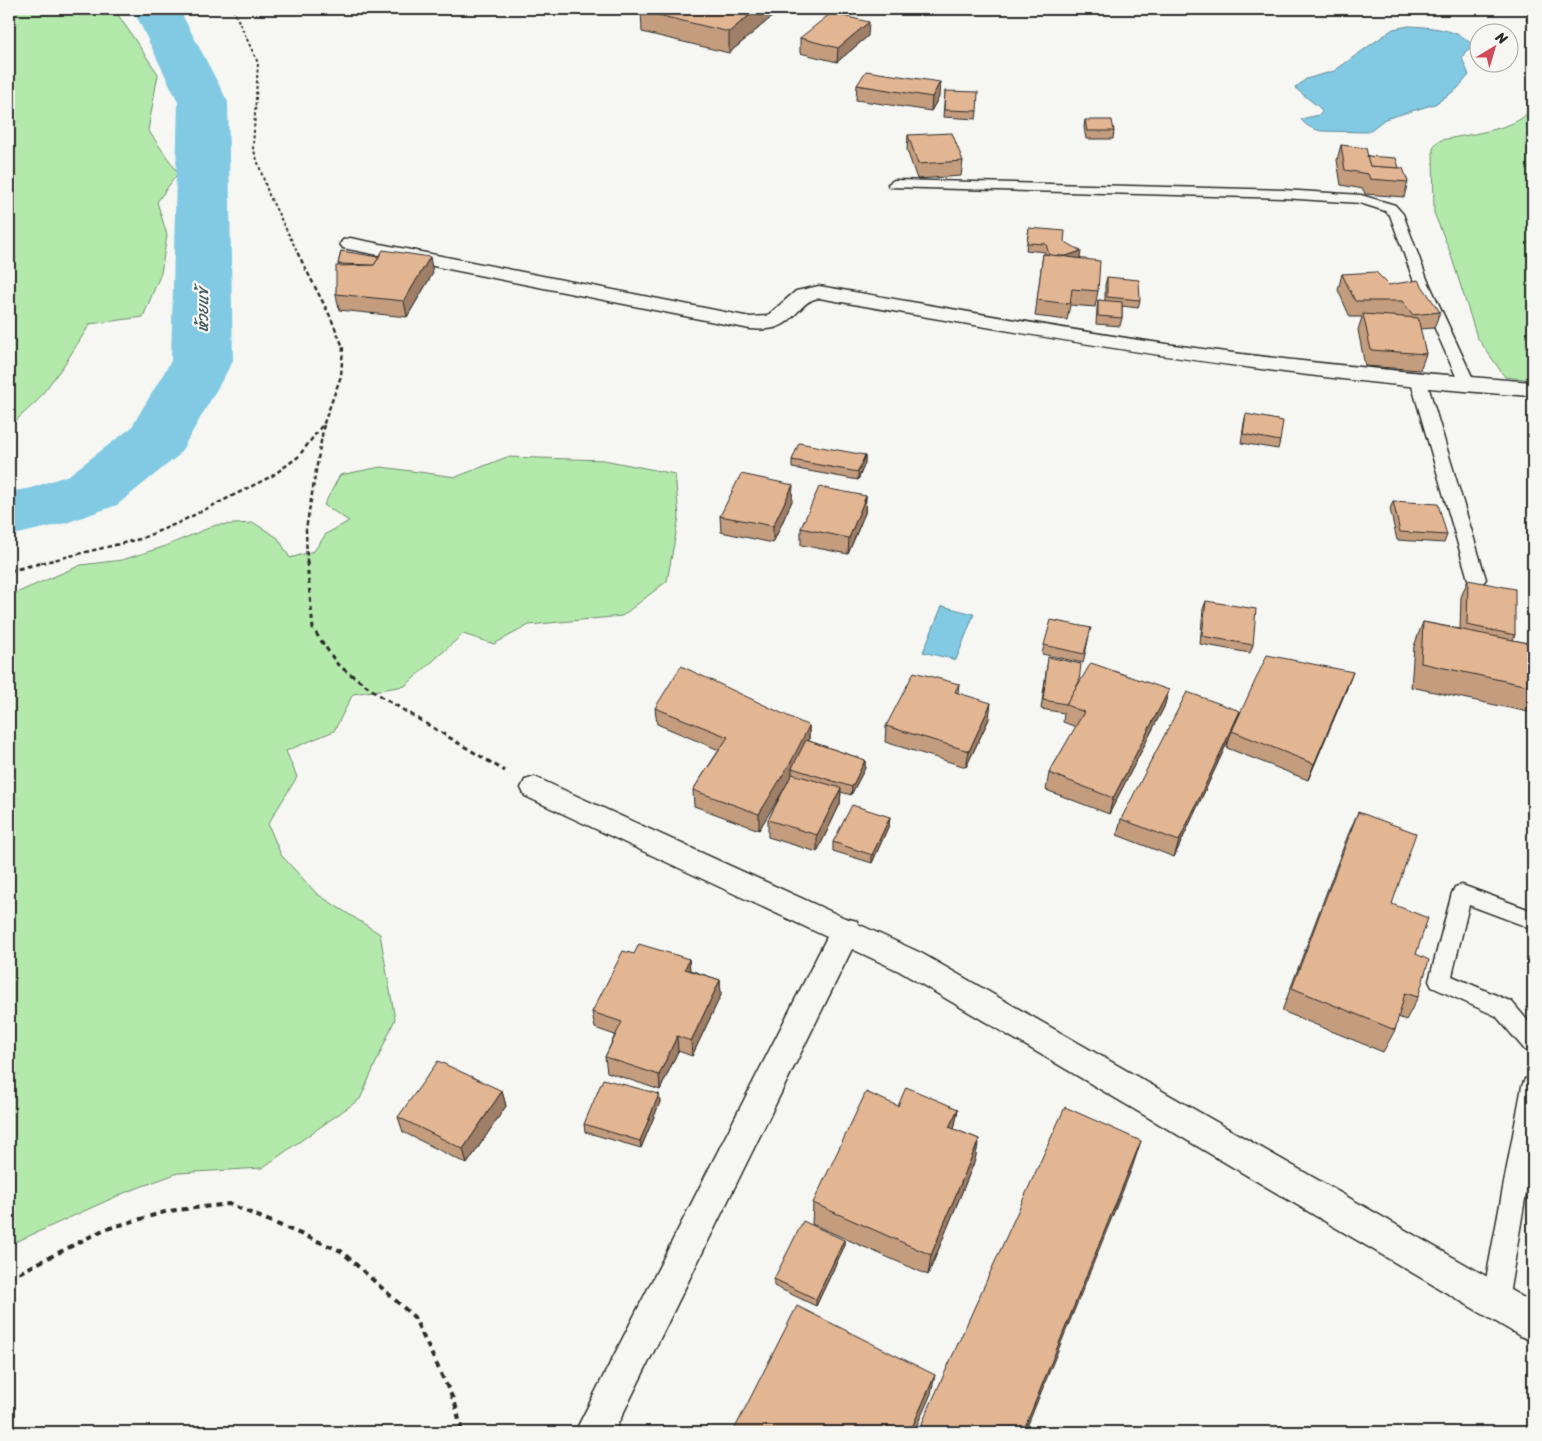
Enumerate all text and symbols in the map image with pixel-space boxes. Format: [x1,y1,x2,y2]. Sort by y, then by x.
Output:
north arrow [1470,22,1520,72]
text: N [1489,25,1513,51]
water label: ห้วยแข้ [188,282,217,332]

